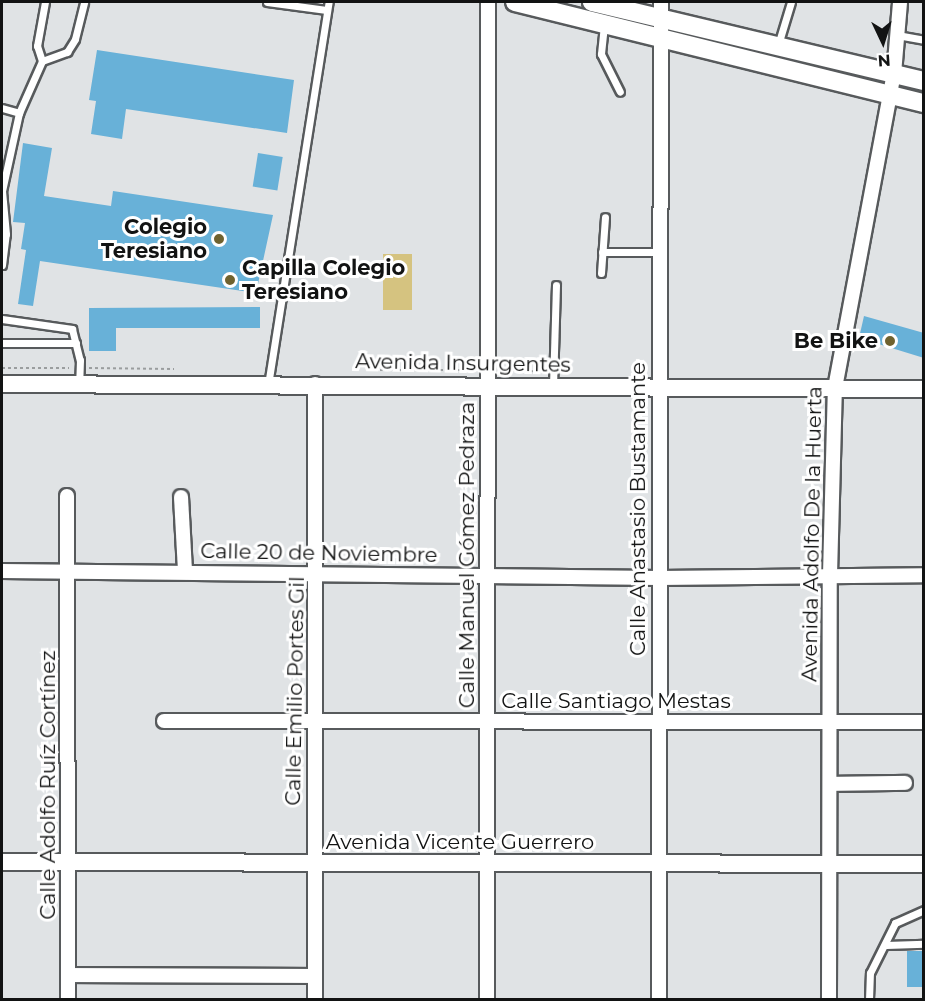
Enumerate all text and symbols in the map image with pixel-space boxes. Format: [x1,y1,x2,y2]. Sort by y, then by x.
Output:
north arrow [853,12,913,72]
text: N [877,51,891,70]
place label: Colegio Teresiano [101,214,207,264]
marker: Colegio Teresiano [212,232,226,246]
place label: Capilla Colegio Teresiano [242,255,405,305]
marker: Capilla Colegio Teresiano [223,273,237,287]
place label: Be Bike [794,328,878,354]
marker: Be Bike [883,334,897,348]
street label: Avenida Insurgentes [355,349,571,377]
street label: Calle Anastasio Bustamante [625,362,651,656]
street label: Avenida Adolfo De la Huerta [797,386,827,682]
street label: Calle Manuel Gómez Pedraza [454,402,480,708]
street label: Calle 20 de Noviembre [200,538,438,568]
street label: Calle Emilio Portes Gil [280,576,310,806]
street label: Calle Adolfo Ruíz Cortínez [35,650,61,920]
street label: Calle Santiago Mestas [501,688,731,714]
street label: Avenida Vicente Guerrero [326,829,594,855]

